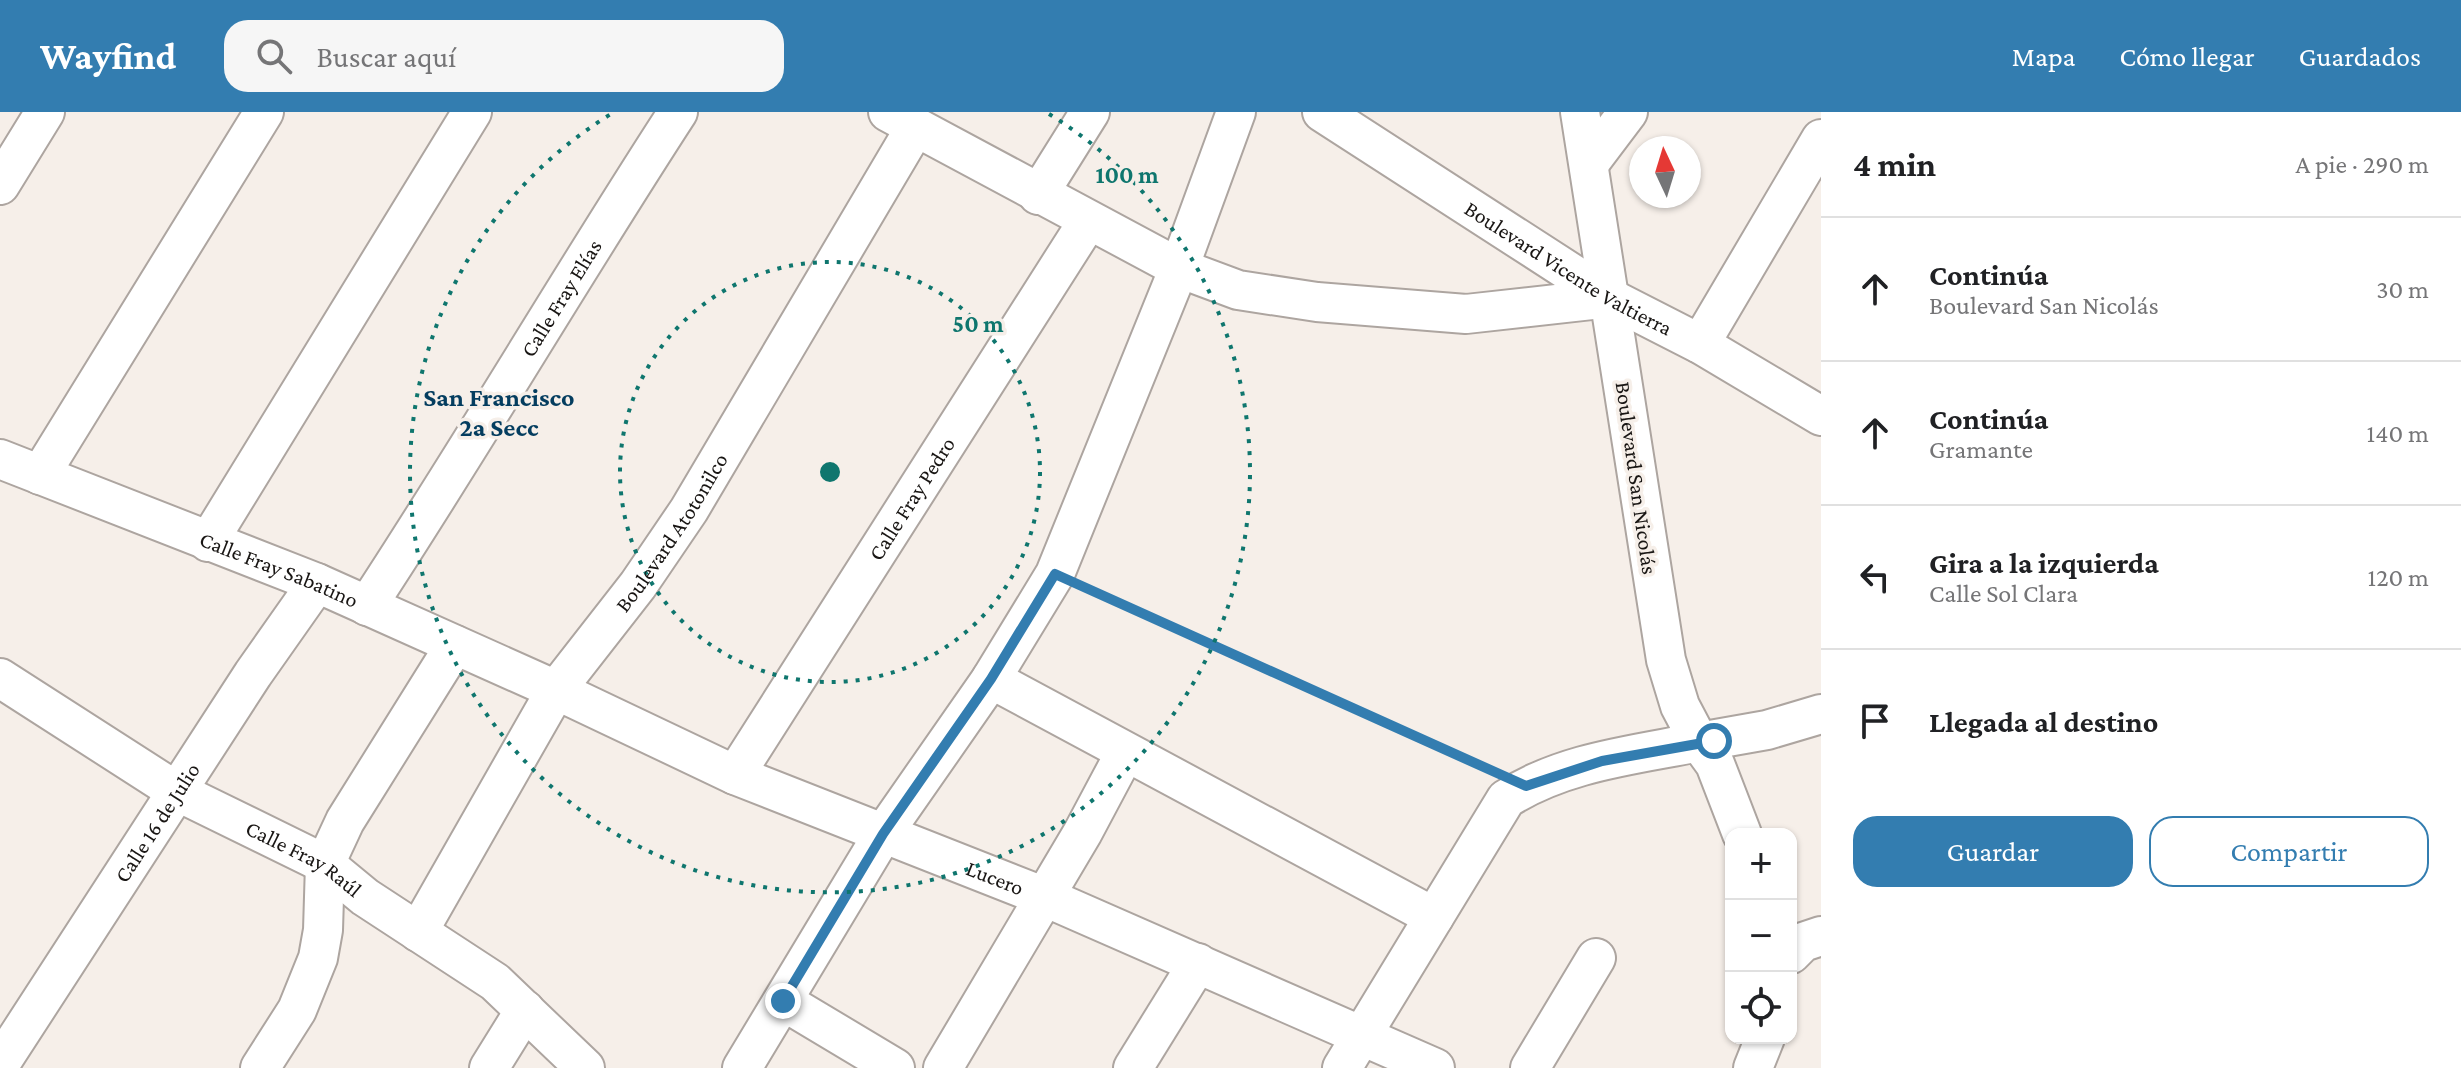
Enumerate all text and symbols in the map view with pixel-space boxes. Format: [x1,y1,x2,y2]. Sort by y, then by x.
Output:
search box [224,20,784,92]
icon: search [252,34,296,78]
text: Wayfind [40,35,176,77]
text: Buscar aquí [316,40,456,73]
text: Mapa [2012,41,2076,72]
text: Cómo llegar [2120,41,2255,72]
text: Guardados [2299,41,2421,72]
north arrow [1629,136,1701,208]
text: 4 min [1853,146,1936,183]
text: A pie · 290 m [2295,150,2429,179]
text: 100 m [1095,161,1159,188]
street label: Boulevard Vicente Valtierra [1460,196,1676,341]
street label: Calle Fray Elías [515,235,607,361]
text: Continúa [1929,258,2048,291]
icon: ahead [1853,267,1897,311]
text: 30 m [2376,275,2429,304]
text: Boulevard San Nicolás [1929,291,2159,320]
text: 50 m [952,310,1004,337]
street label: Boulevard San Nicolás [1611,380,1662,576]
district label: San Francisco 2a Secc [423,383,575,442]
text: Continúa [1929,402,2048,435]
icon: ahead [1853,411,1897,455]
text: 140 m [2367,419,2429,448]
street label: Calle Fray Pedro [863,432,960,565]
text: Gramante [1929,435,2033,464]
street label: Boulevard Atotonilco [610,449,733,617]
centre of rings [816,458,844,486]
street label: Calle Fray Sabatino [196,526,362,613]
text: Gira a la izquierda [1929,546,2159,579]
icon: left [1853,555,1897,599]
text: 120 m [2368,563,2429,592]
text: Calle Sol Clara [1929,579,2078,608]
icon: arrive [1853,699,1897,743]
text: Llegada al destino [1929,705,2158,738]
route start [1696,723,1732,759]
street label: Calle 16 de Julio [109,758,205,887]
street label: Calle Fray Raúl [242,815,367,902]
button: Guardar [1853,816,2133,887]
button: Compartir [2149,816,2429,887]
map controls [1725,828,1797,1044]
button: + [1725,828,1797,900]
street label: Lucero [963,855,1027,900]
button: − [1725,900,1797,972]
button: locate [1725,972,1797,1044]
route end [765,983,801,1019]

